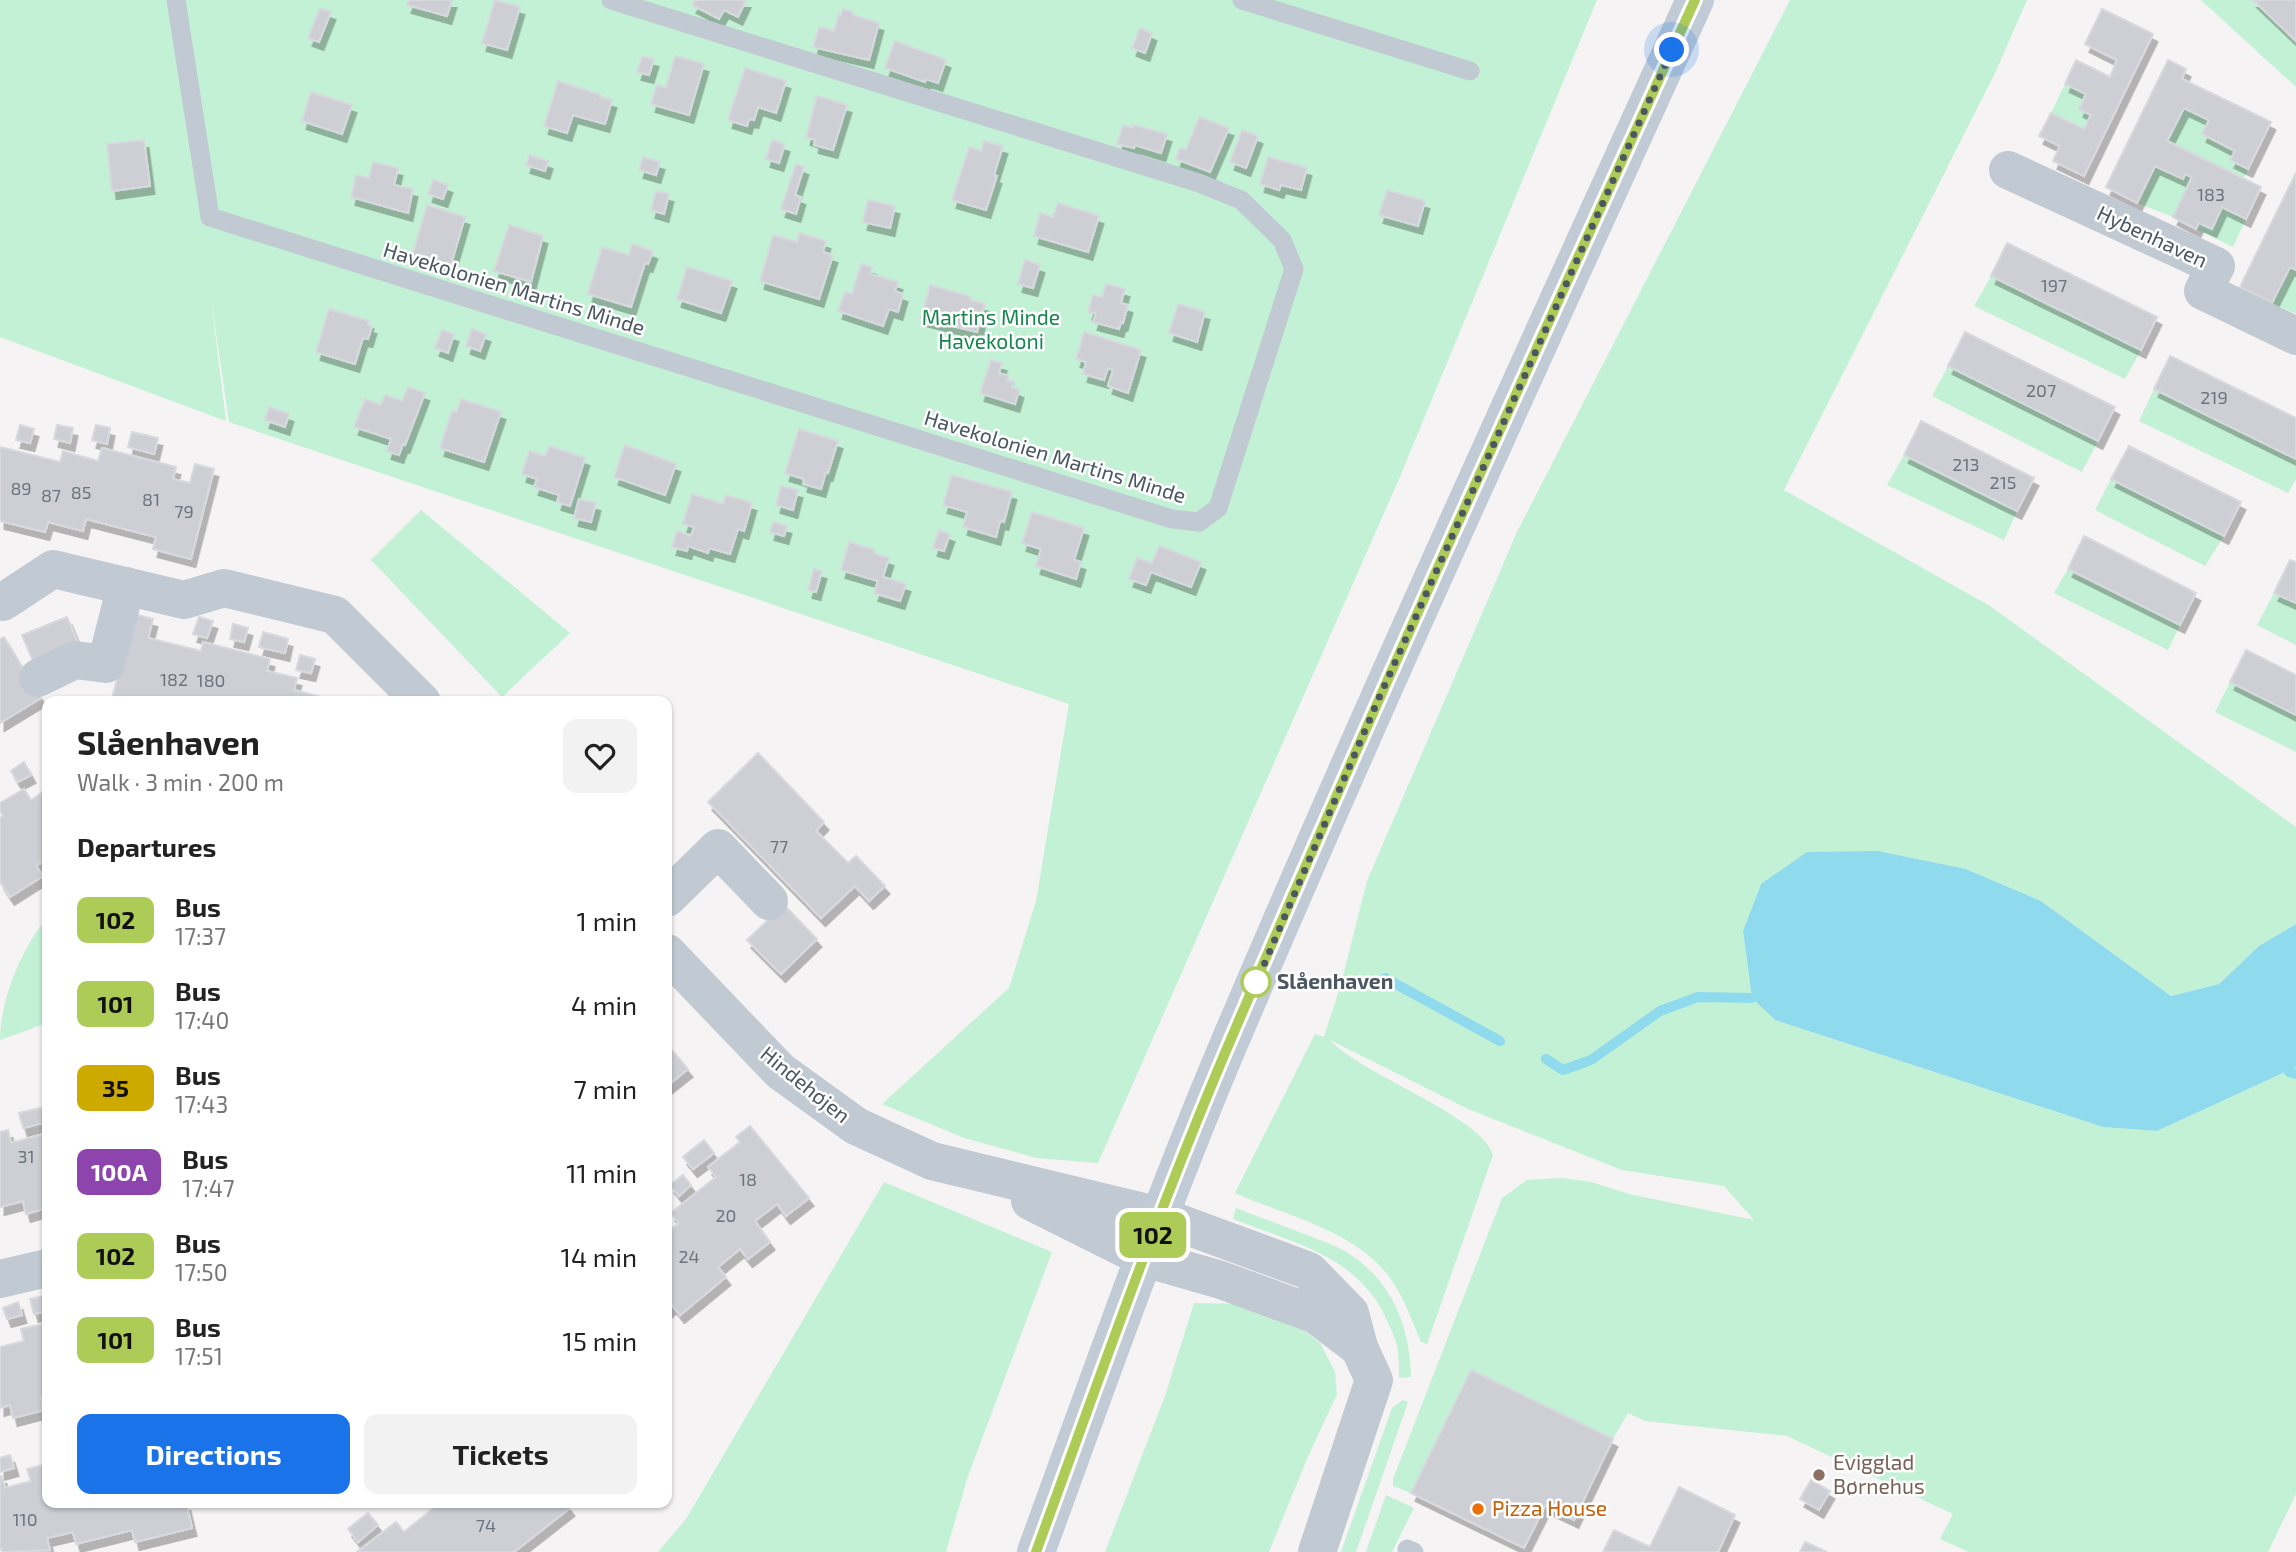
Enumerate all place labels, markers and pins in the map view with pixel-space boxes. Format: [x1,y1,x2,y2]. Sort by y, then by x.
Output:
marker: Slåenhaven [1241,967,1271,997]
place label: Slåenhaven [1277,968,1393,993]
place label: Evigglad Børnehus [1833,1449,1925,1498]
marker: Evigglad Børnehus [1811,1467,1827,1483]
place label: Pizza House [1492,1495,1607,1520]
marker: Pizza House [1470,1501,1486,1517]

